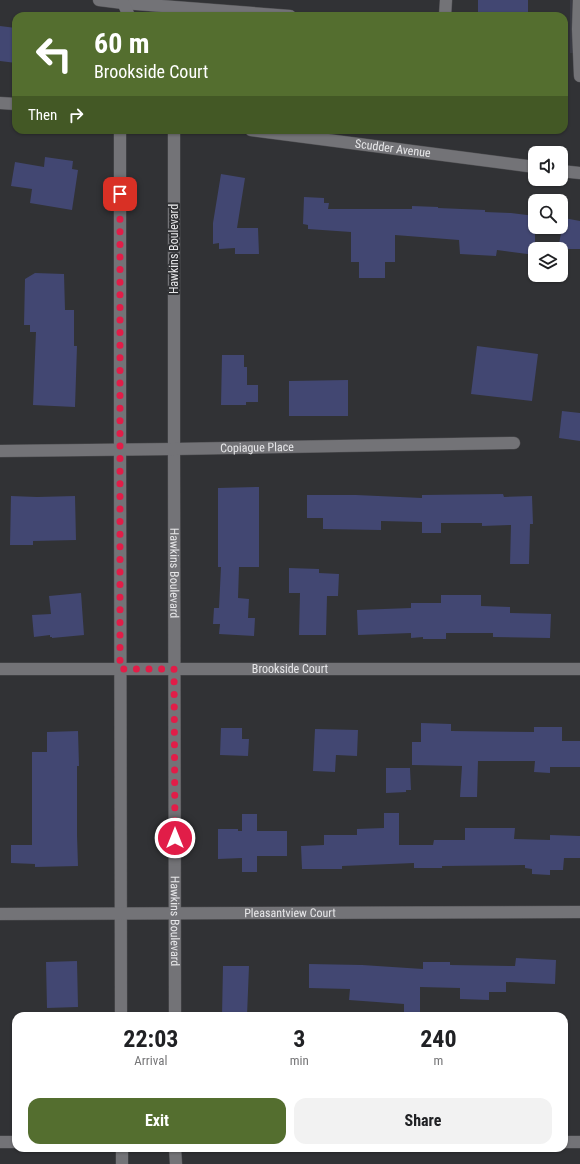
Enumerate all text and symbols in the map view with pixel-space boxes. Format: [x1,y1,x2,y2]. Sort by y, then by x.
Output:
text: 60 m [94,27,150,60]
icon: left [28,28,80,80]
text: Brookside Court [94,61,208,82]
icon: right [65,104,87,126]
text: Then [28,106,57,124]
street label: Scudder Avenue [354,137,432,160]
map controls [528,146,568,282]
button: sound [528,146,568,186]
pin [103,177,137,211]
icon: arrive [109,183,131,205]
button: search [528,194,568,234]
street label: Hawkins Boulevard [167,204,181,294]
button: layers [528,242,568,282]
street label: Copiague Place [220,440,294,455]
street label: Hawkins Boulevard [167,528,181,618]
street label: Brookside Court [252,662,329,676]
position arrow [154,817,196,859]
street label: Hawkins Boulevard [168,876,182,966]
street label: Pleasantview Court [244,906,336,920]
text: 22:03 [123,1025,178,1053]
text: 3 [293,1025,305,1053]
text: 240 [420,1025,457,1053]
text: Arrival [134,1053,167,1068]
text: min [290,1053,309,1068]
text: m [434,1053,443,1068]
button: Exit [28,1098,286,1144]
button: Share [294,1098,552,1144]

